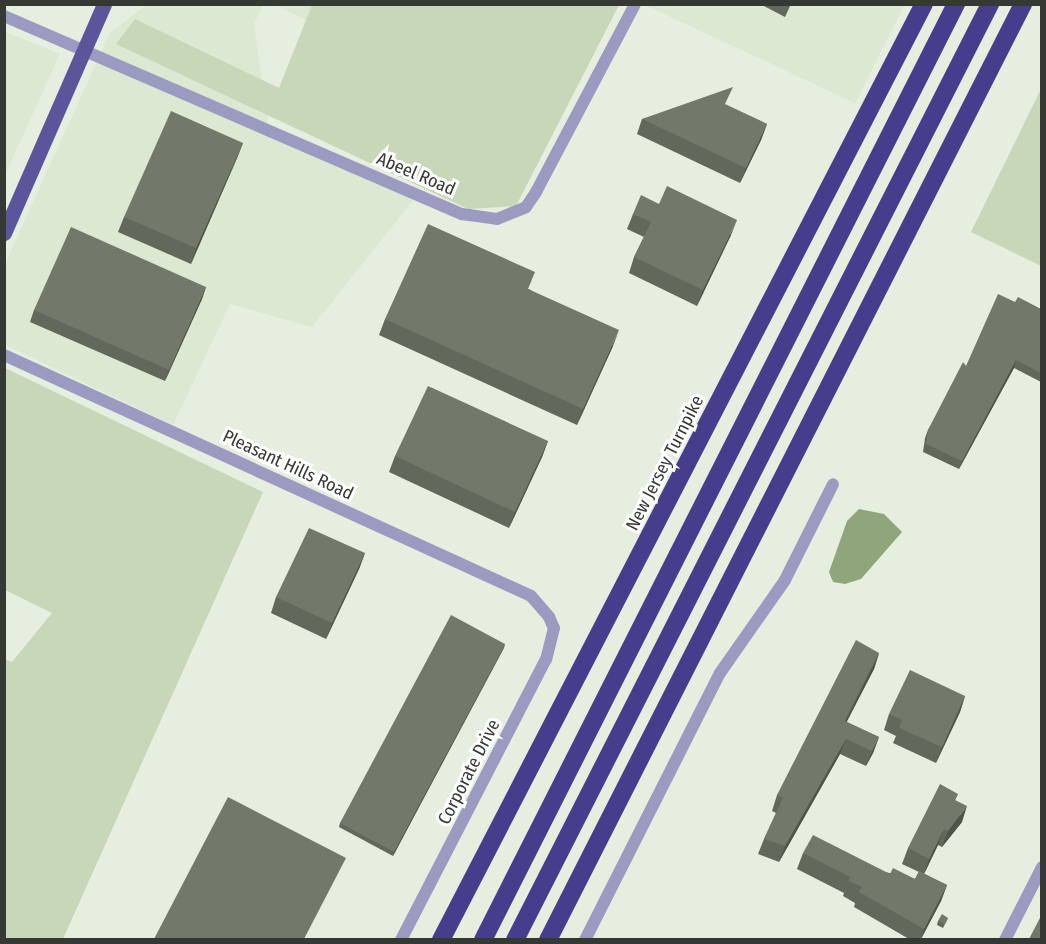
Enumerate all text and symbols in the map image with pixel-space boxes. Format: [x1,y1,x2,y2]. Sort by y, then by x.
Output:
street label: Abeel Road [374,148,458,200]
street label: New Jersey Turnpike [622,392,708,534]
street label: Pleasant Hills Road [219,425,357,505]
street label: Corporate Drive [433,716,505,828]

